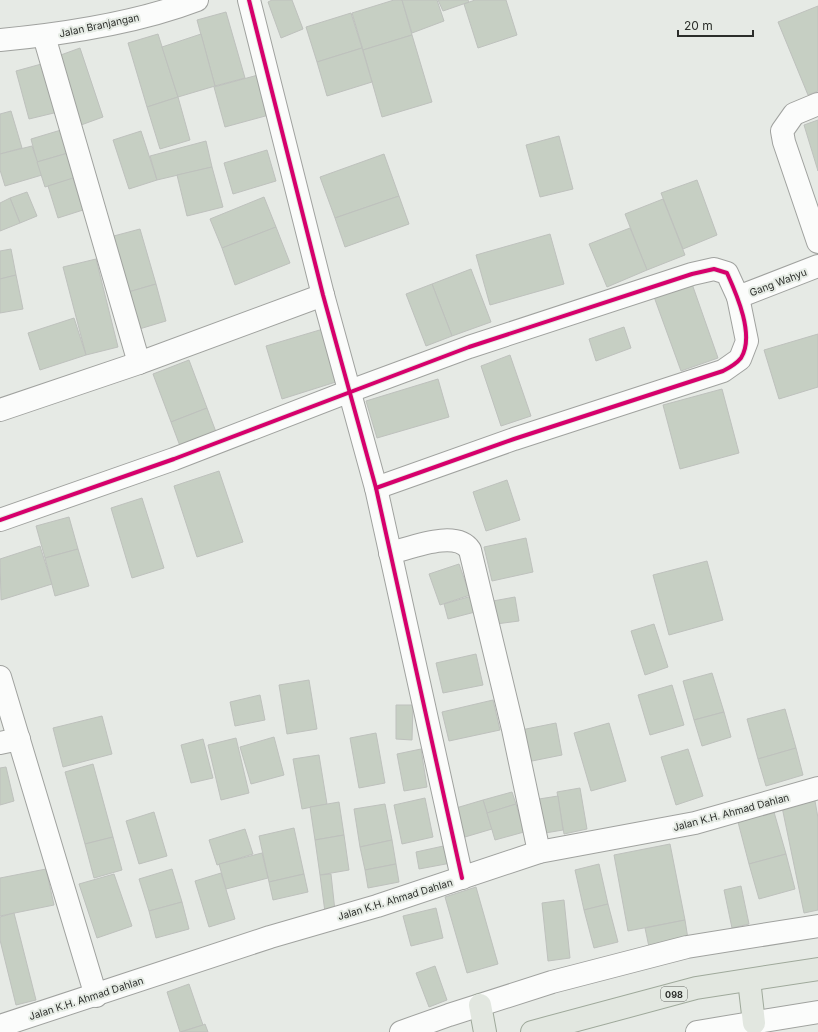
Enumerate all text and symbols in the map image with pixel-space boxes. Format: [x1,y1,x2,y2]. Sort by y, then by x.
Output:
street label: Jalan Branjangan [58,11,140,39]
scale bar [678,12,753,38]
text: 20 m [684,18,713,33]
street label: Gang Wahyu [748,266,808,298]
street label: Jalan K.H. Ahmad Dahlan [672,791,790,833]
street label: Jalan K.H. Ahmad Dahlan [336,876,454,922]
street label: Jalan K.H. Ahmad Dahlan [27,974,145,1022]
road number: 098 [661,987,687,1001]

